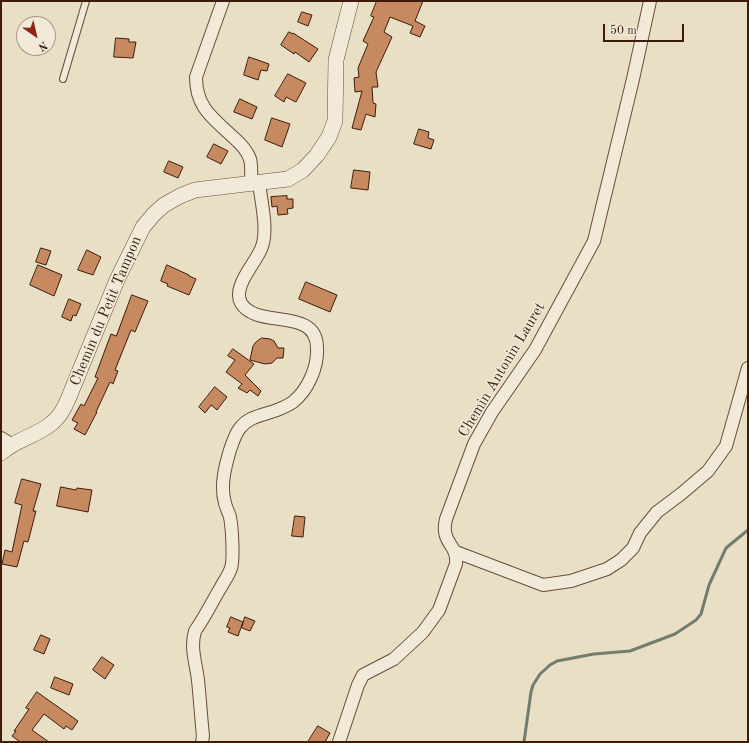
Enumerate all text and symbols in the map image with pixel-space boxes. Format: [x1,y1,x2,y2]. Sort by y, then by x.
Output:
north arrow [16,16,56,56]
scale bar [605,16,686,42]
text: 50 m [610,25,637,37]
text: N [36,39,49,52]
street label: Chemin du Petit Tampon [66,233,146,389]
street label: Chemin Antonin Lauret [455,299,549,441]

